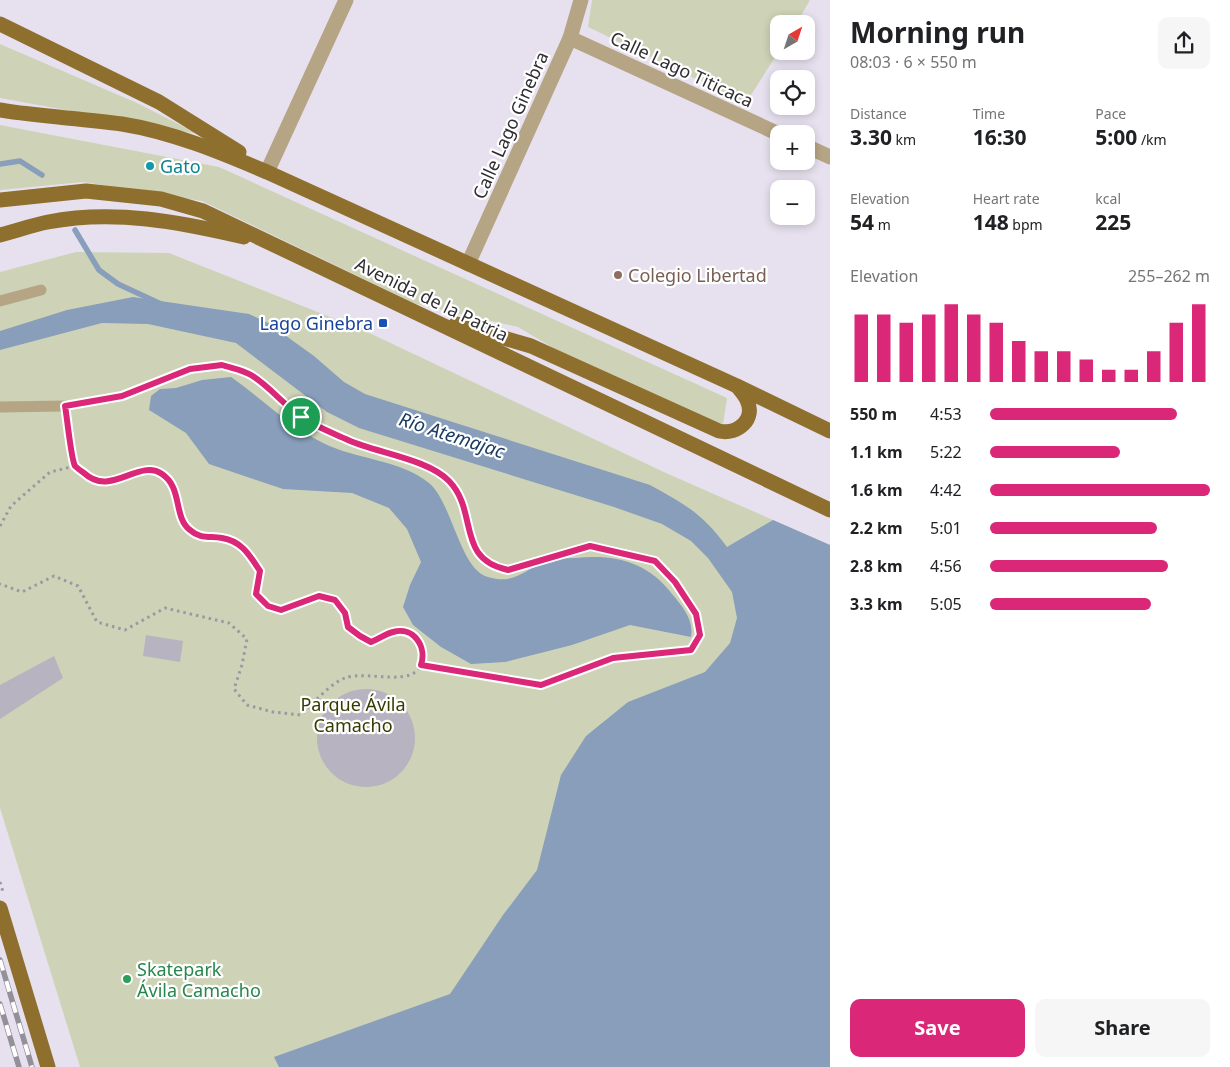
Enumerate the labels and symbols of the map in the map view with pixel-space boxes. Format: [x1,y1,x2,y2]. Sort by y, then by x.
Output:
north arrow [770,15,815,60]
street label: Calle Lago Titicaca [607,25,757,113]
street label: Calle Lago Ginebra [467,47,553,203]
place label: Gato [160,154,201,178]
marker: Gato [144,160,156,172]
street label: Avenida de la Patria [352,252,512,346]
place label: Colegio Libertad [628,263,767,287]
marker: Colegio Libertad [612,269,624,281]
place label: Lago Ginebra [260,311,373,335]
marker: Lago Ginebra [377,317,389,329]
pin [280,396,322,438]
water label: Río Atemajac [396,406,509,464]
park label: Parque Ávila Camacho [300,692,406,737]
place label: Skatepark Ávila Camacho [137,957,261,1002]
marker: Skatepark Ávila Camacho [121,973,133,985]

